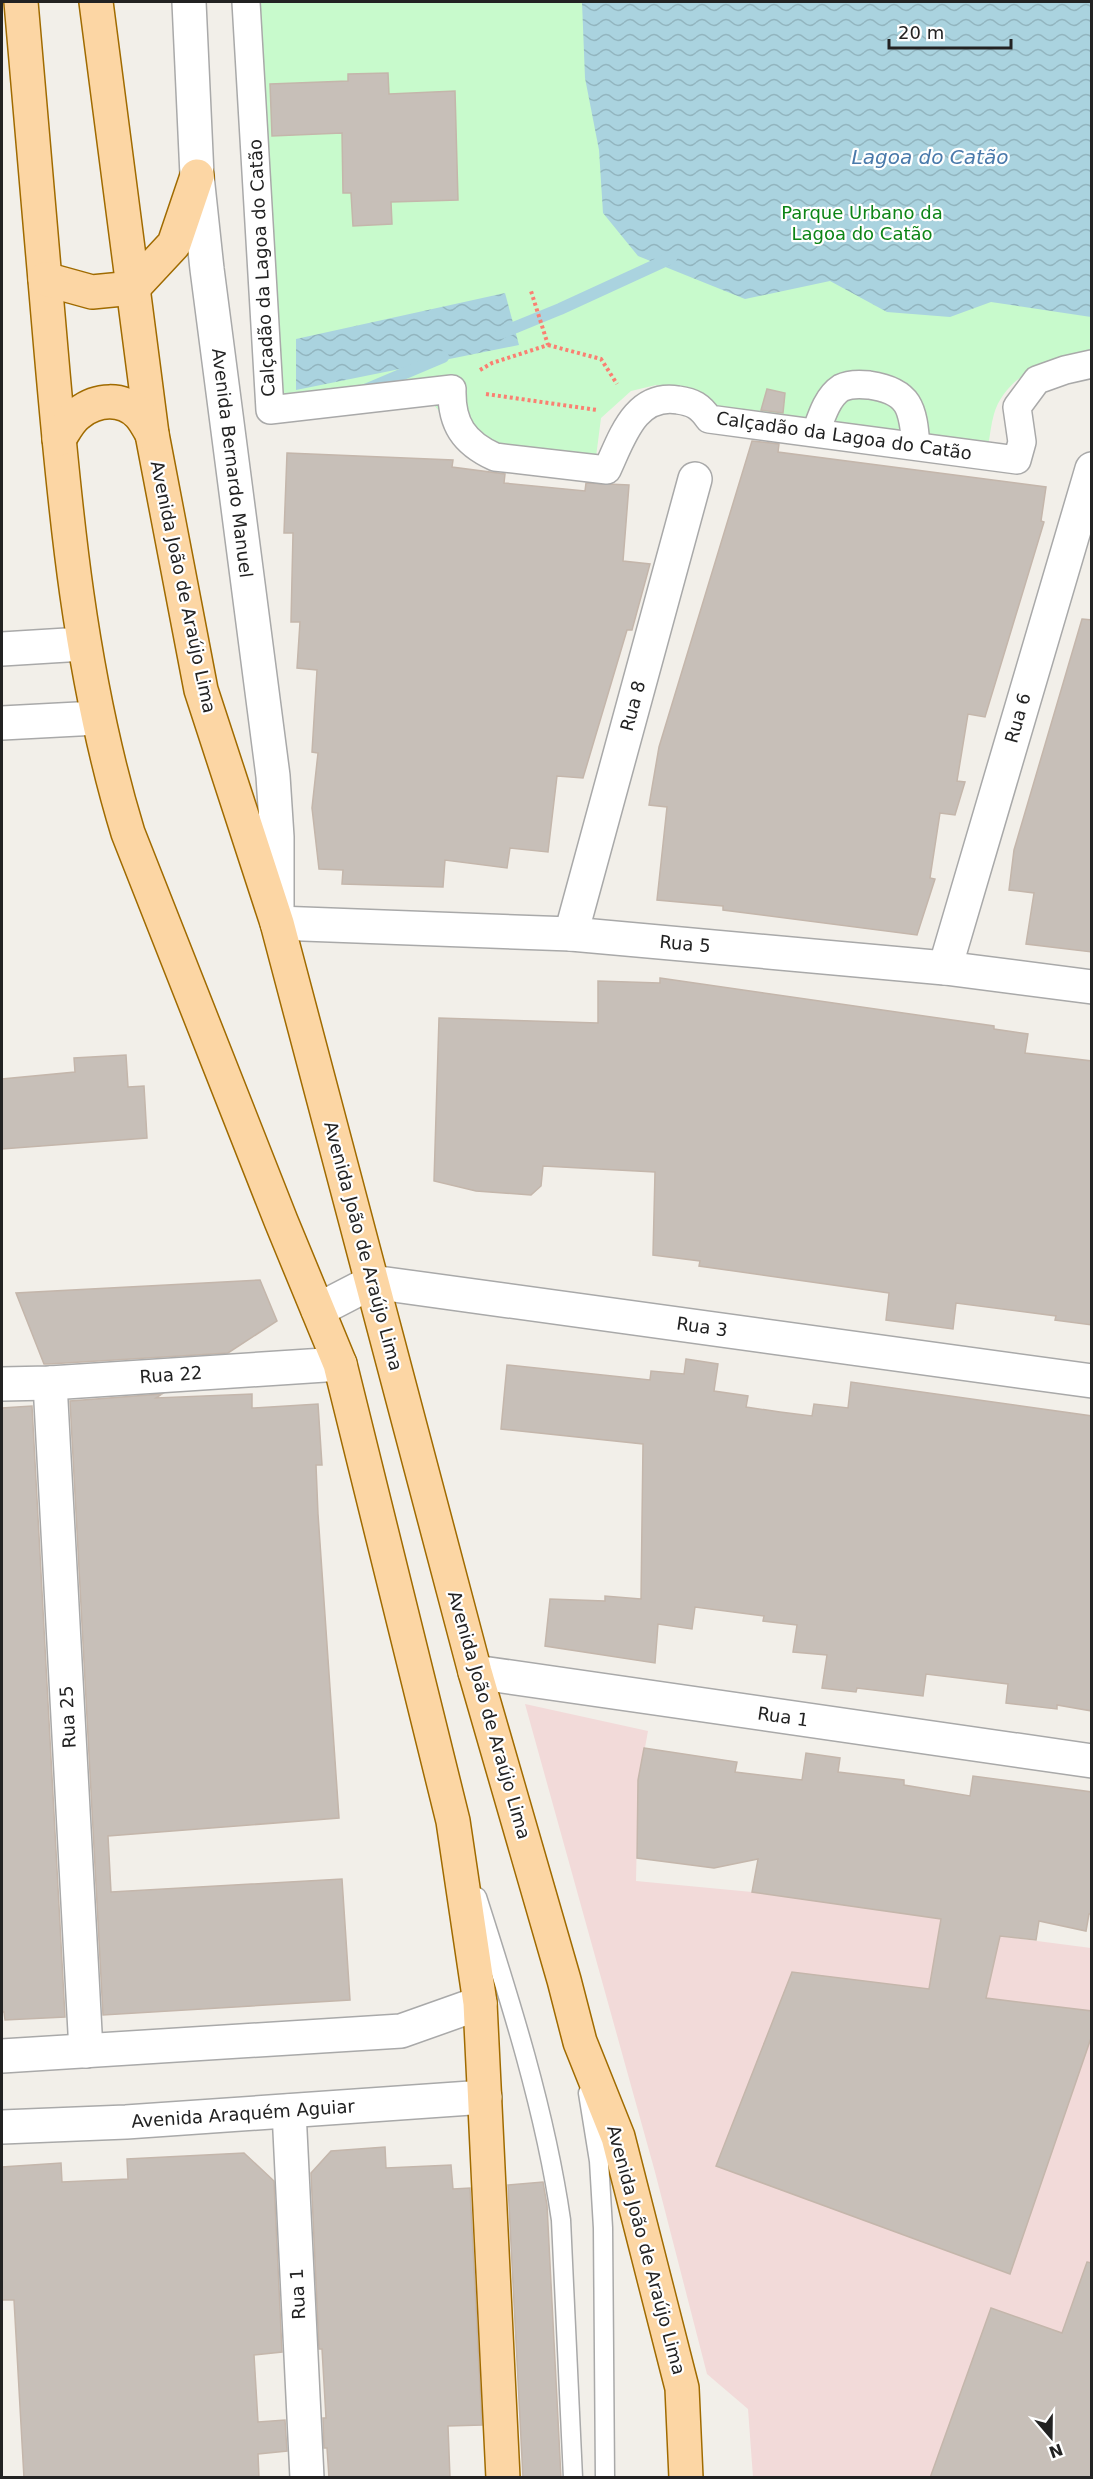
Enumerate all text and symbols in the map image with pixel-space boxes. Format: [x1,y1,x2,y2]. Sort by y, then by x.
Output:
scale bar [889,12,1010,50]
text: 20 m [898,22,944,43]
street label: Calçadão da Lagoa do Catão [244,139,279,397]
water label: Lagoa do Catão [852,145,1008,169]
park label: Parque Urbano da Lagoa do Catão [781,202,943,244]
street label: Avenida Bernardo Manuel [208,347,257,579]
street label: Calçadão da Lagoa do Catão [715,407,973,464]
street label: Avenida João de Araújo Lima [146,459,221,715]
street label: Rua 8 [616,678,649,733]
street label: Rua 6 [1000,690,1035,745]
street label: Rua 5 [659,931,712,956]
street label: Avenida João de Araújo Lima [320,1119,407,1373]
street label: Rua 3 [675,1313,729,1340]
street label: Rua 22 [139,1362,203,1387]
street label: Avenida João de Araújo Lima [444,1588,535,1841]
street label: Rua 25 [55,1685,80,1749]
street label: Rua 1 [756,1703,810,1730]
street label: Avenida Araquém Aguiar [130,2095,356,2132]
street label: Avenida João de Araújo Lima [603,2123,690,2377]
street label: Rua 1 [286,2268,309,2320]
north arrow [1021,2407,1081,2467]
text: N [1046,2439,1066,2462]

